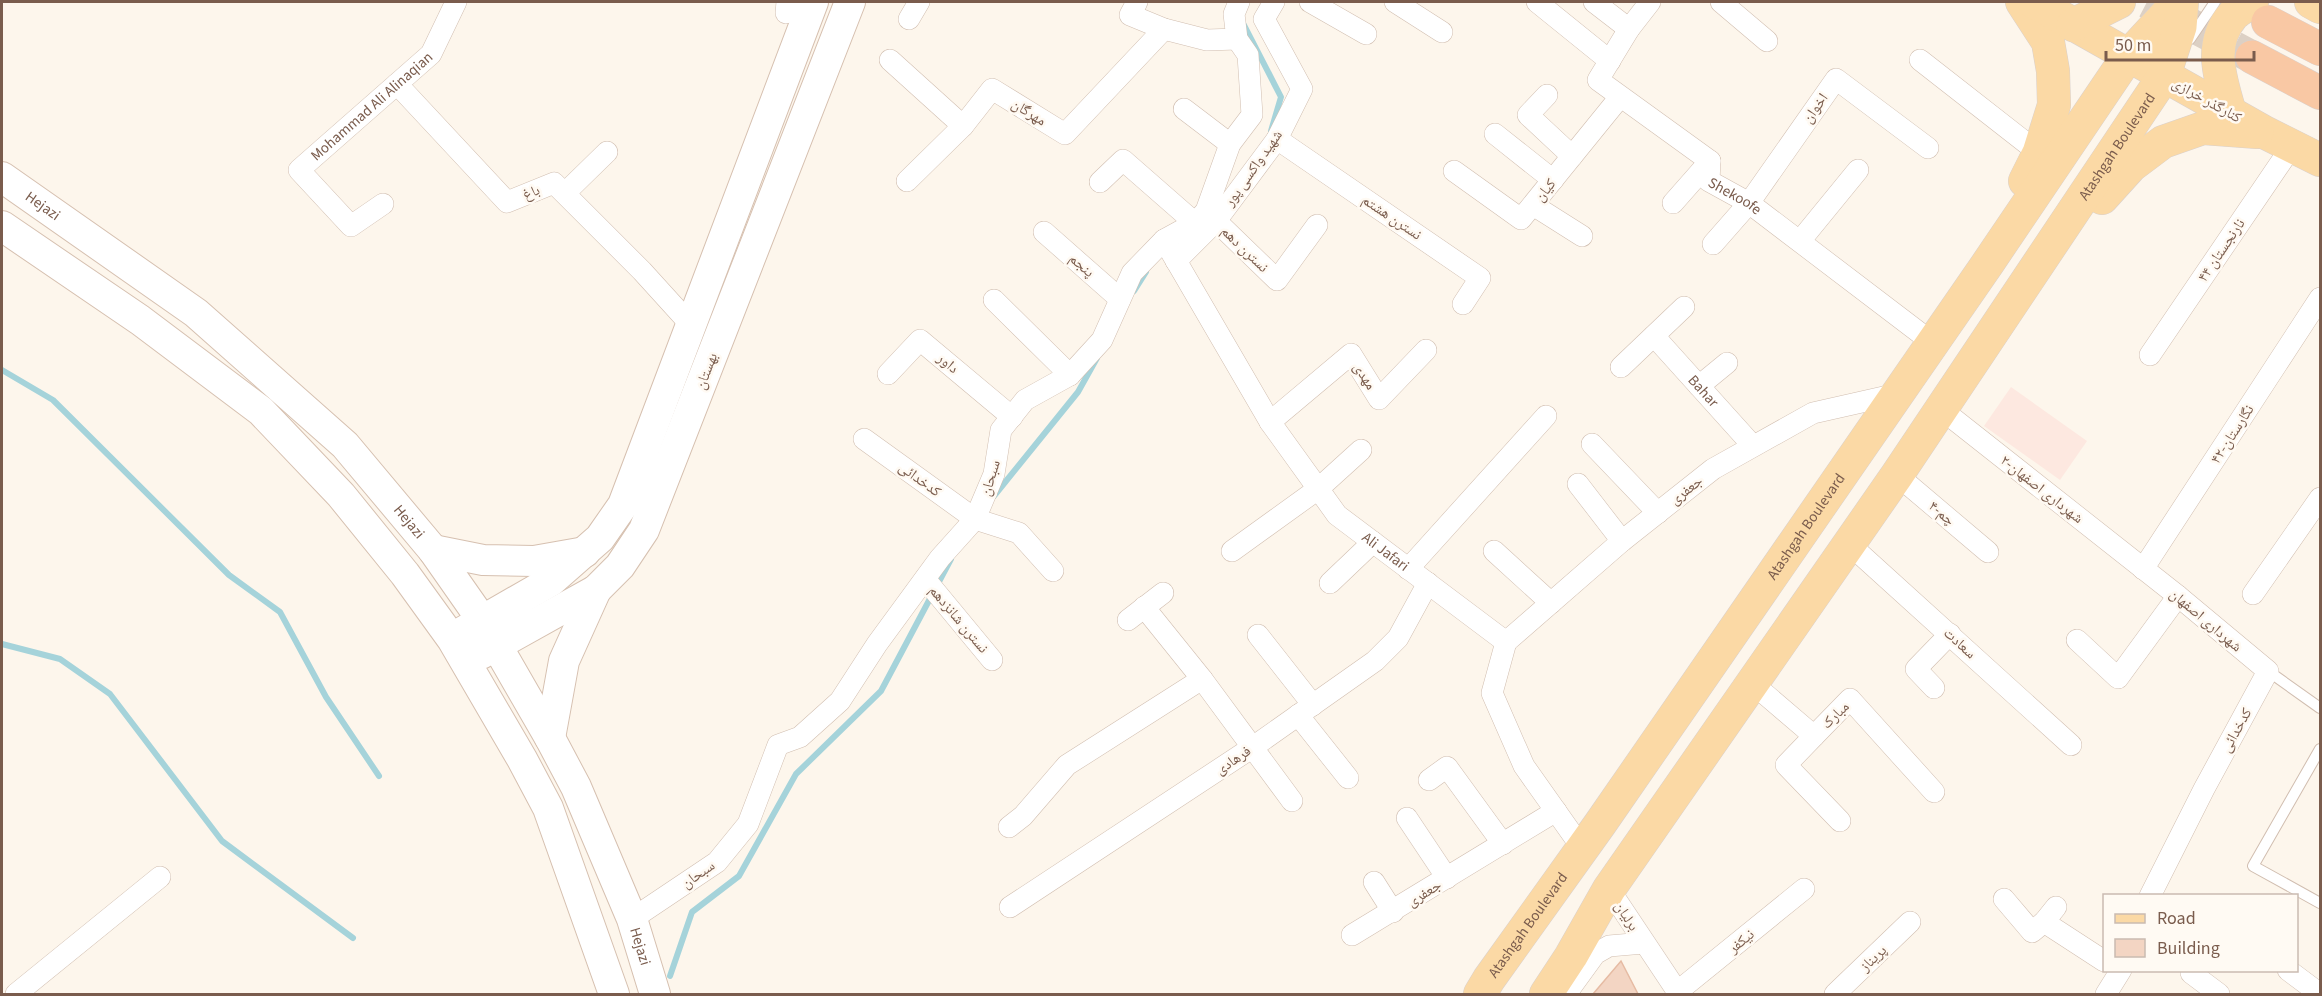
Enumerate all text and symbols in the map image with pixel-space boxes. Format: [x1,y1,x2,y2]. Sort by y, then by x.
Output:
scale bar [2106,24,2254,62]
text: 50 m [2115,33,2151,58]
street label: Mohammad Ali Alinaqian [306,47,438,166]
street label: کنارگذر خرازی [2168,73,2245,128]
street label: اخوان [1797,89,1833,128]
street label: Atashgah Boulevard [2074,89,2161,205]
street label: مهرگان [1007,94,1050,131]
street label: شهید واکسی پور [1219,126,1288,212]
street label: Shekoofe [1704,172,1766,220]
street label: کیان [1530,174,1561,206]
street label: باغ [519,180,543,205]
street label: Hejazi [21,186,64,226]
street label: نسترن هشتم [1358,190,1426,245]
street label: ۴۴ نارنجستان [2193,214,2250,286]
street label: نسترن دهم [1216,221,1273,277]
street label: پنجم [1064,248,1099,282]
street label: داور [932,347,963,379]
street label: بهستان [690,350,723,393]
street label: مهدی [1348,358,1381,394]
street label: Bahar [1683,370,1724,413]
street label: ۴۲-نگارستان [2205,401,2259,468]
street label: ۲-شهرداری اصفهان [1996,450,2088,529]
street label: کدخدائی [894,457,945,502]
street label: سبحان [975,457,1006,499]
street label: Atashgah Boulevard [1762,469,1850,584]
street label: جعفری [1665,470,1708,510]
street label: ۴-چم [1924,496,1960,531]
street label: Hejazi [388,500,429,544]
street label: Ali Jafari [1357,527,1413,577]
street label: نسترن شانزدهم [924,581,993,658]
street label: شهرداری اصفهان [2165,584,2247,657]
street label: سعادت [1939,623,1981,664]
street label: مبارک [1817,697,1854,734]
street label: کدخدائی [2216,704,2257,756]
street label: فرهادی [1211,741,1255,780]
street label: سبحان [677,855,719,894]
street label: Atashgah Boulevard [1483,868,1573,982]
street label: جعفری [1403,875,1446,912]
legend [2103,894,2298,972]
street label: برلیان [1609,897,1644,935]
text: Road [2157,906,2196,931]
street label: نیکفر [1723,924,1759,959]
street label: Hejazi [624,925,656,968]
text: Building [2157,936,2220,961]
street label: پریناز [1854,940,1892,977]

